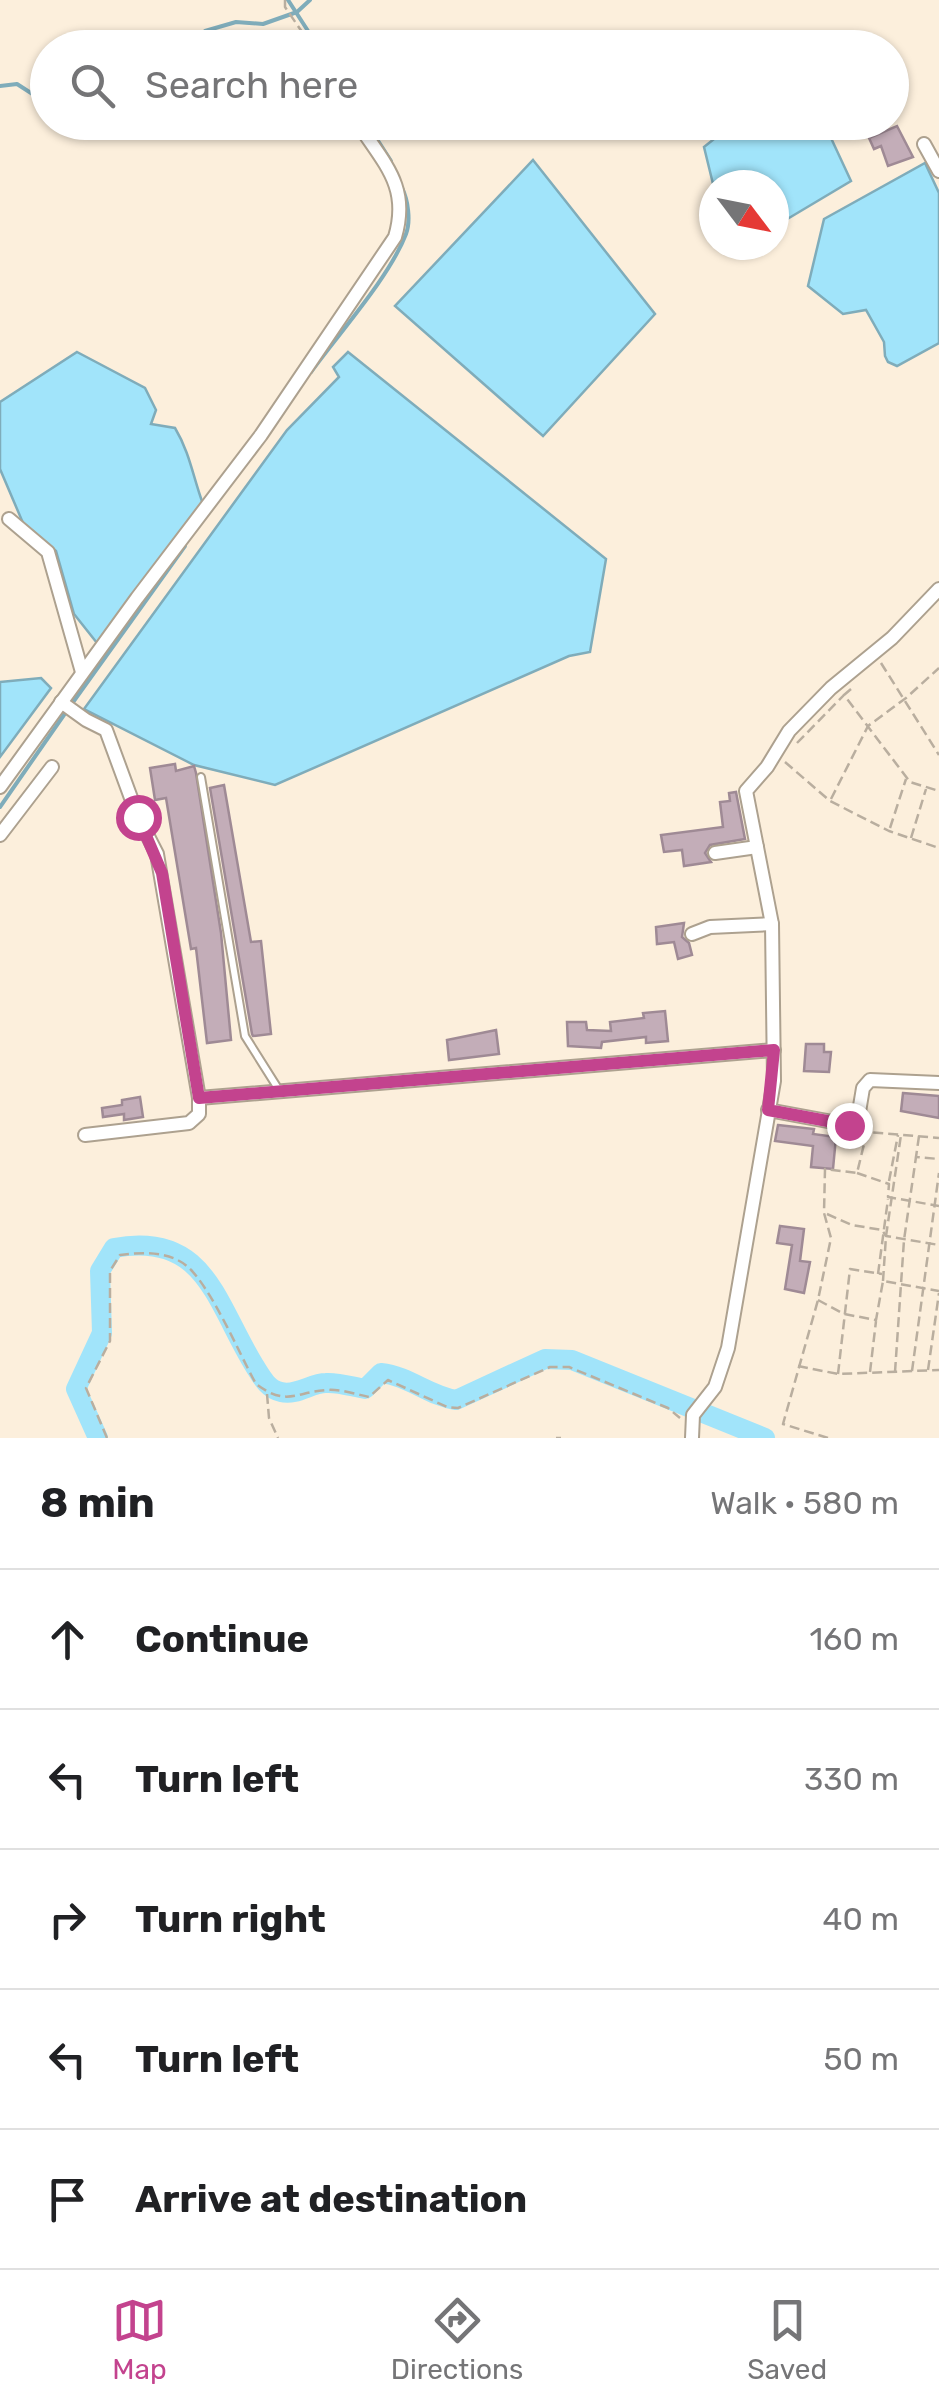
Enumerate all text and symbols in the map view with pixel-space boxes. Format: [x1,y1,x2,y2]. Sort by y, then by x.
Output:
search box [30,30,909,140]
icon: search [65,58,120,113]
text: Search here [145,62,358,108]
north arrow [699,170,789,260]
route start [116,795,162,841]
route end [827,1103,873,1149]
text: 8 min [40,1478,155,1528]
text: Walk · 580 m [710,1484,899,1522]
icon: ahead [40,1612,95,1667]
text: Continue [135,1616,309,1662]
text: 160 m [809,1620,899,1658]
icon: left [40,1752,95,1807]
text: Turn left [135,1756,299,1802]
text: 330 m [804,1760,899,1798]
icon: right [40,1892,95,1947]
text: Turn right [135,1896,326,1942]
text: 40 m [823,1900,899,1938]
icon: left [40,2032,95,2087]
text: Turn left [135,2036,299,2082]
text: 50 m [823,2040,899,2078]
icon: arrive [40,2172,95,2227]
text: Arrive at destination [135,2176,527,2222]
tab: Map [112,2293,167,2386]
tab: Directions [391,2293,523,2386]
tab: Saved [747,2293,827,2386]

